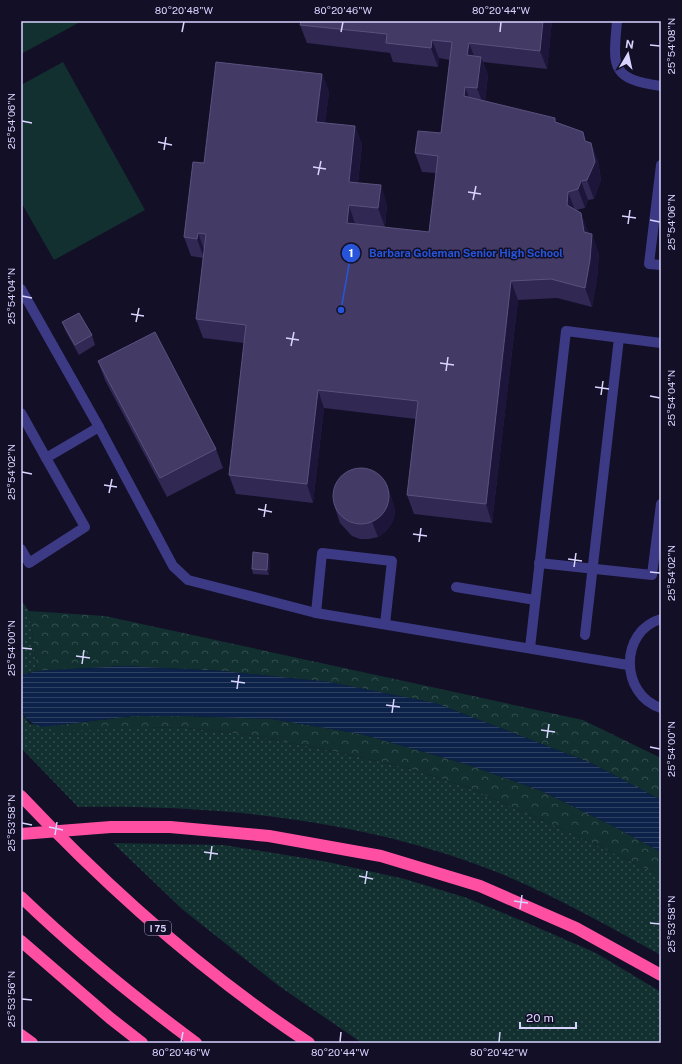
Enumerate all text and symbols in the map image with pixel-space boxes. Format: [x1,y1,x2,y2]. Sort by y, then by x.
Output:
text: 80°20'48"W [155,4,214,16]
text: 80°20'46"W [314,4,372,16]
text: 80°20'44"W [472,4,530,16]
text: 25°54'08"N [665,18,677,74]
north arrow [608,34,648,74]
text: N [624,38,635,51]
text: 25°54'06"N [5,93,17,149]
text: 25°54'06"N [665,194,677,250]
callout: Barbara Goleman Senior High School [341,242,571,265]
text: 1 [348,246,354,260]
text: Barbara Goleman Senior High School [369,247,563,259]
text: 25°54'04"N [5,268,17,324]
text: 25°54'04"N [665,370,677,426]
text: 25°54'02"N [5,444,17,500]
text: 25°54'02"N [665,545,677,601]
text: 25°54'00"N [5,620,17,676]
text: 25°54'00"N [665,721,677,777]
text: 25°53'58"N [5,795,17,851]
text: 25°53'58"N [665,896,677,952]
road number: I 75 [145,921,171,935]
text: 25°53'56"N [5,971,17,1027]
scale bar [520,1004,576,1030]
text: 20 m [526,1011,554,1025]
text: 80°20'46"W [152,1046,210,1058]
text: 80°20'44"W [311,1046,369,1058]
text: 80°20'42"W [470,1046,528,1058]

